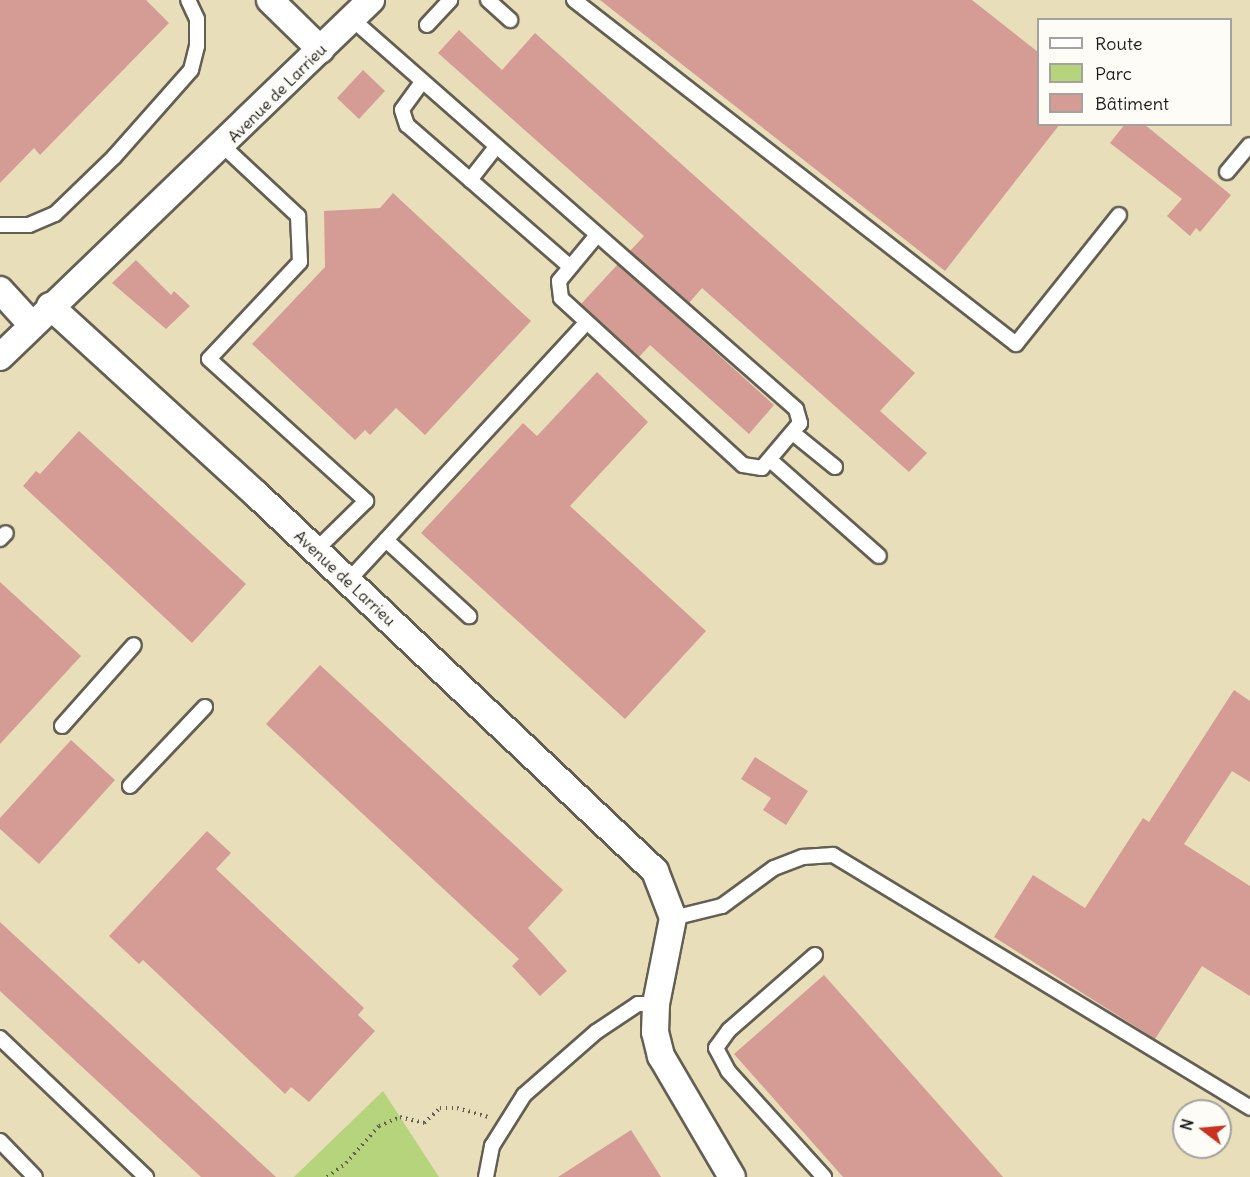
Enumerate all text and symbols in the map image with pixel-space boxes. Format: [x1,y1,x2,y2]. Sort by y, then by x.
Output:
legend [1037,18,1232,126]
text: Route [1095,32,1143,55]
street label: Avenue de Larrieu [224,40,330,146]
text: Parc [1095,62,1132,85]
text: Bâtiment [1095,92,1169,115]
street label: Avenue de Larrieu [290,526,400,630]
north arrow [1172,1099,1232,1159]
text: N [1175,1117,1198,1133]

